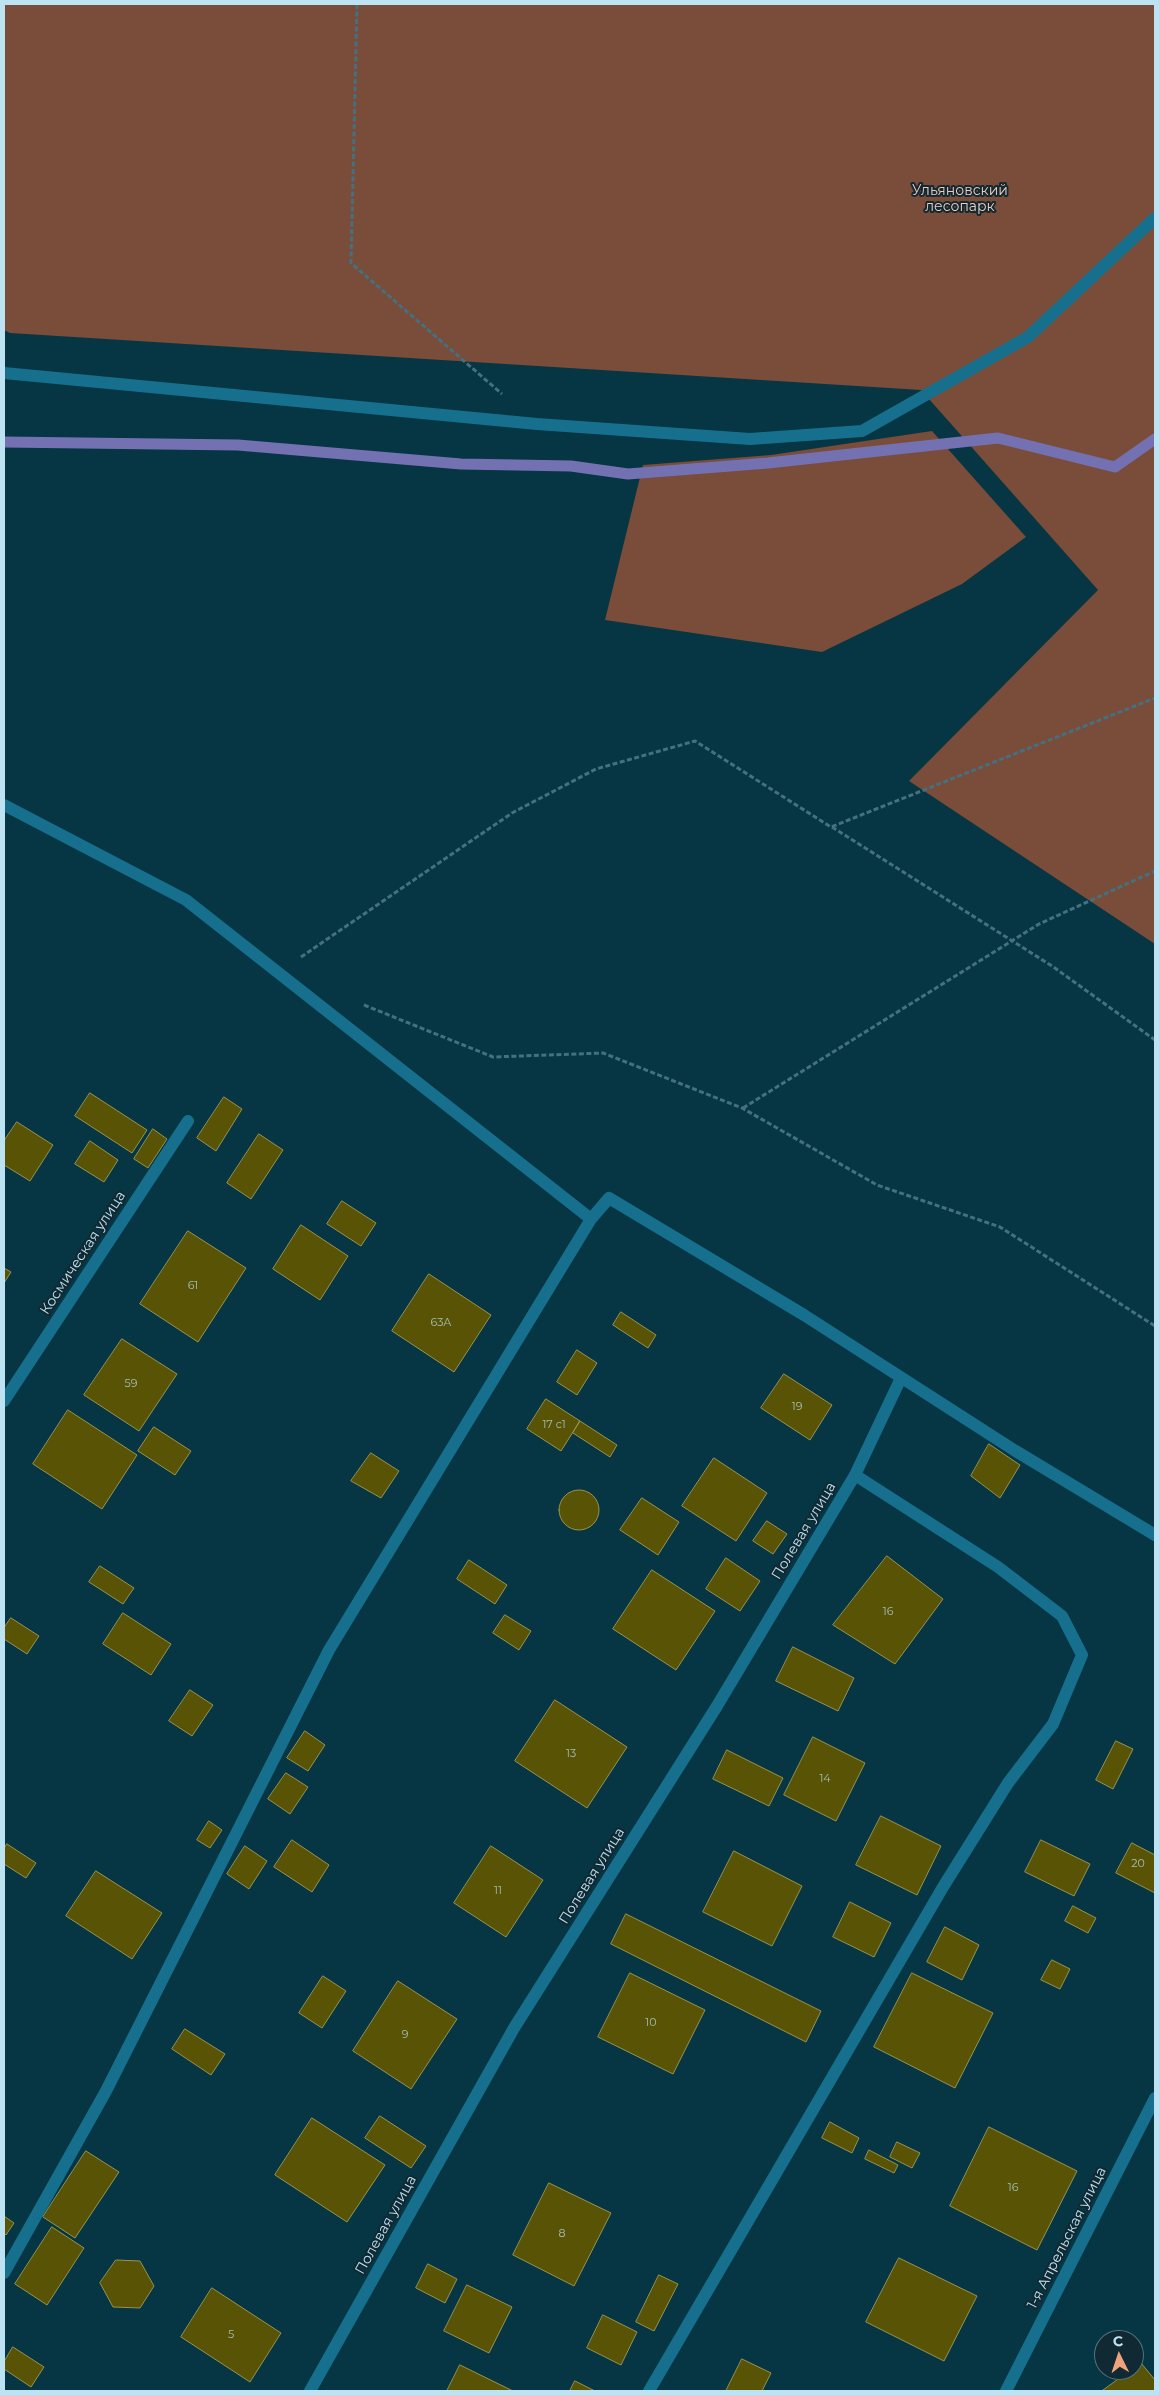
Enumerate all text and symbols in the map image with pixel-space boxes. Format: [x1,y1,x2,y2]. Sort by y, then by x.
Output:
park label: Ульяновский лесопарк [912,183,1008,216]
street label: Космическая улица [37,1188,129,1318]
house number: 61 [188,1279,198,1293]
house number: 63А [430,1316,452,1330]
house number: 59 [125,1377,137,1391]
house number: 19 [792,1400,802,1414]
house number: 17 с1 [542,1418,566,1432]
street label: Полевая улица [768,1479,840,1583]
house number: 16 [883,1605,893,1619]
house number: 13 [566,1747,576,1761]
house number: 14 [819,1772,831,1786]
street label: Полевая улица [556,1825,628,1927]
house number: 20 [1131,1857,1145,1871]
house number: 11 [494,1884,502,1898]
house number: 10 [645,2016,657,2030]
house number: 9 [402,2028,408,2042]
street label: 1-я Апрельская улица [1024,2164,1110,2312]
street label: Полевая улица [352,2173,420,2277]
house number: 16 [1008,2181,1018,2195]
house number: 8 [558,2227,566,2241]
house number: 5 [228,2328,234,2342]
north arrow [1094,2330,1144,2380]
text: С [1112,2332,1124,2350]

